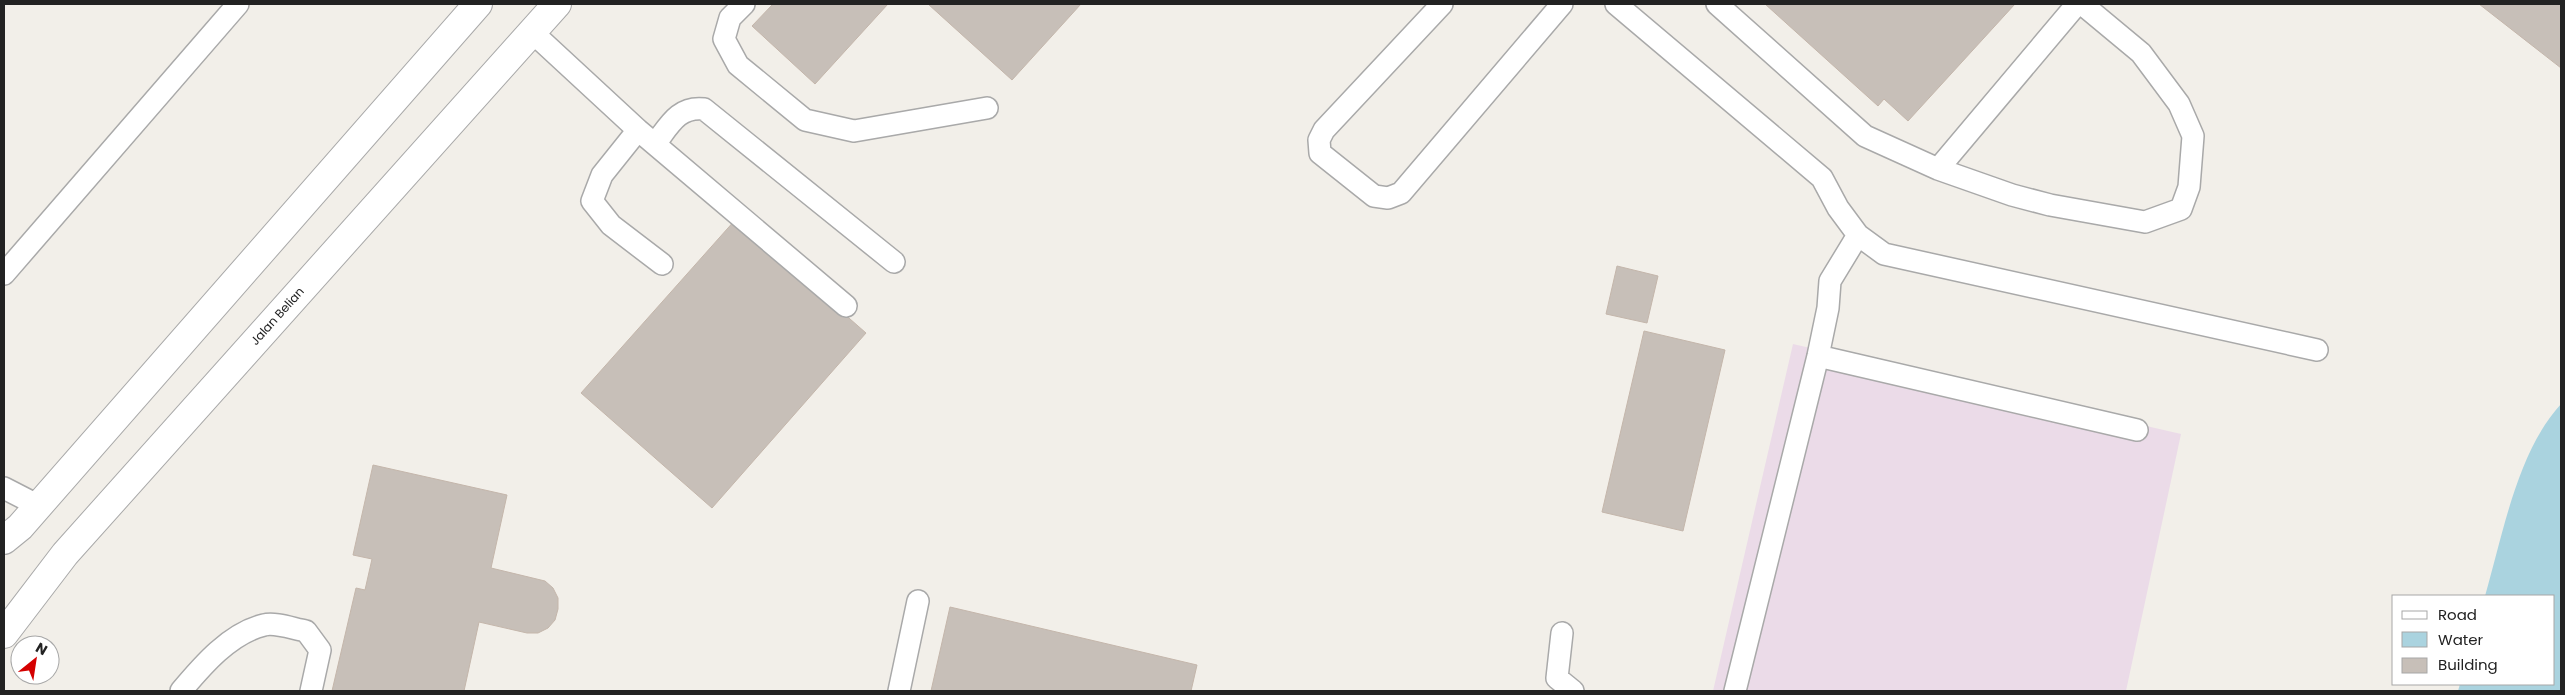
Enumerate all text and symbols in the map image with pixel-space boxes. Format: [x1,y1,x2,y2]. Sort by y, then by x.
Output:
street label: Jalan Belian [246,283,308,349]
legend [2392,595,2555,685]
text: Road [2438,604,2477,625]
text: Water [2438,629,2484,650]
north arrow [10,635,60,685]
text: N [32,637,51,660]
text: Building [2438,654,2498,675]

